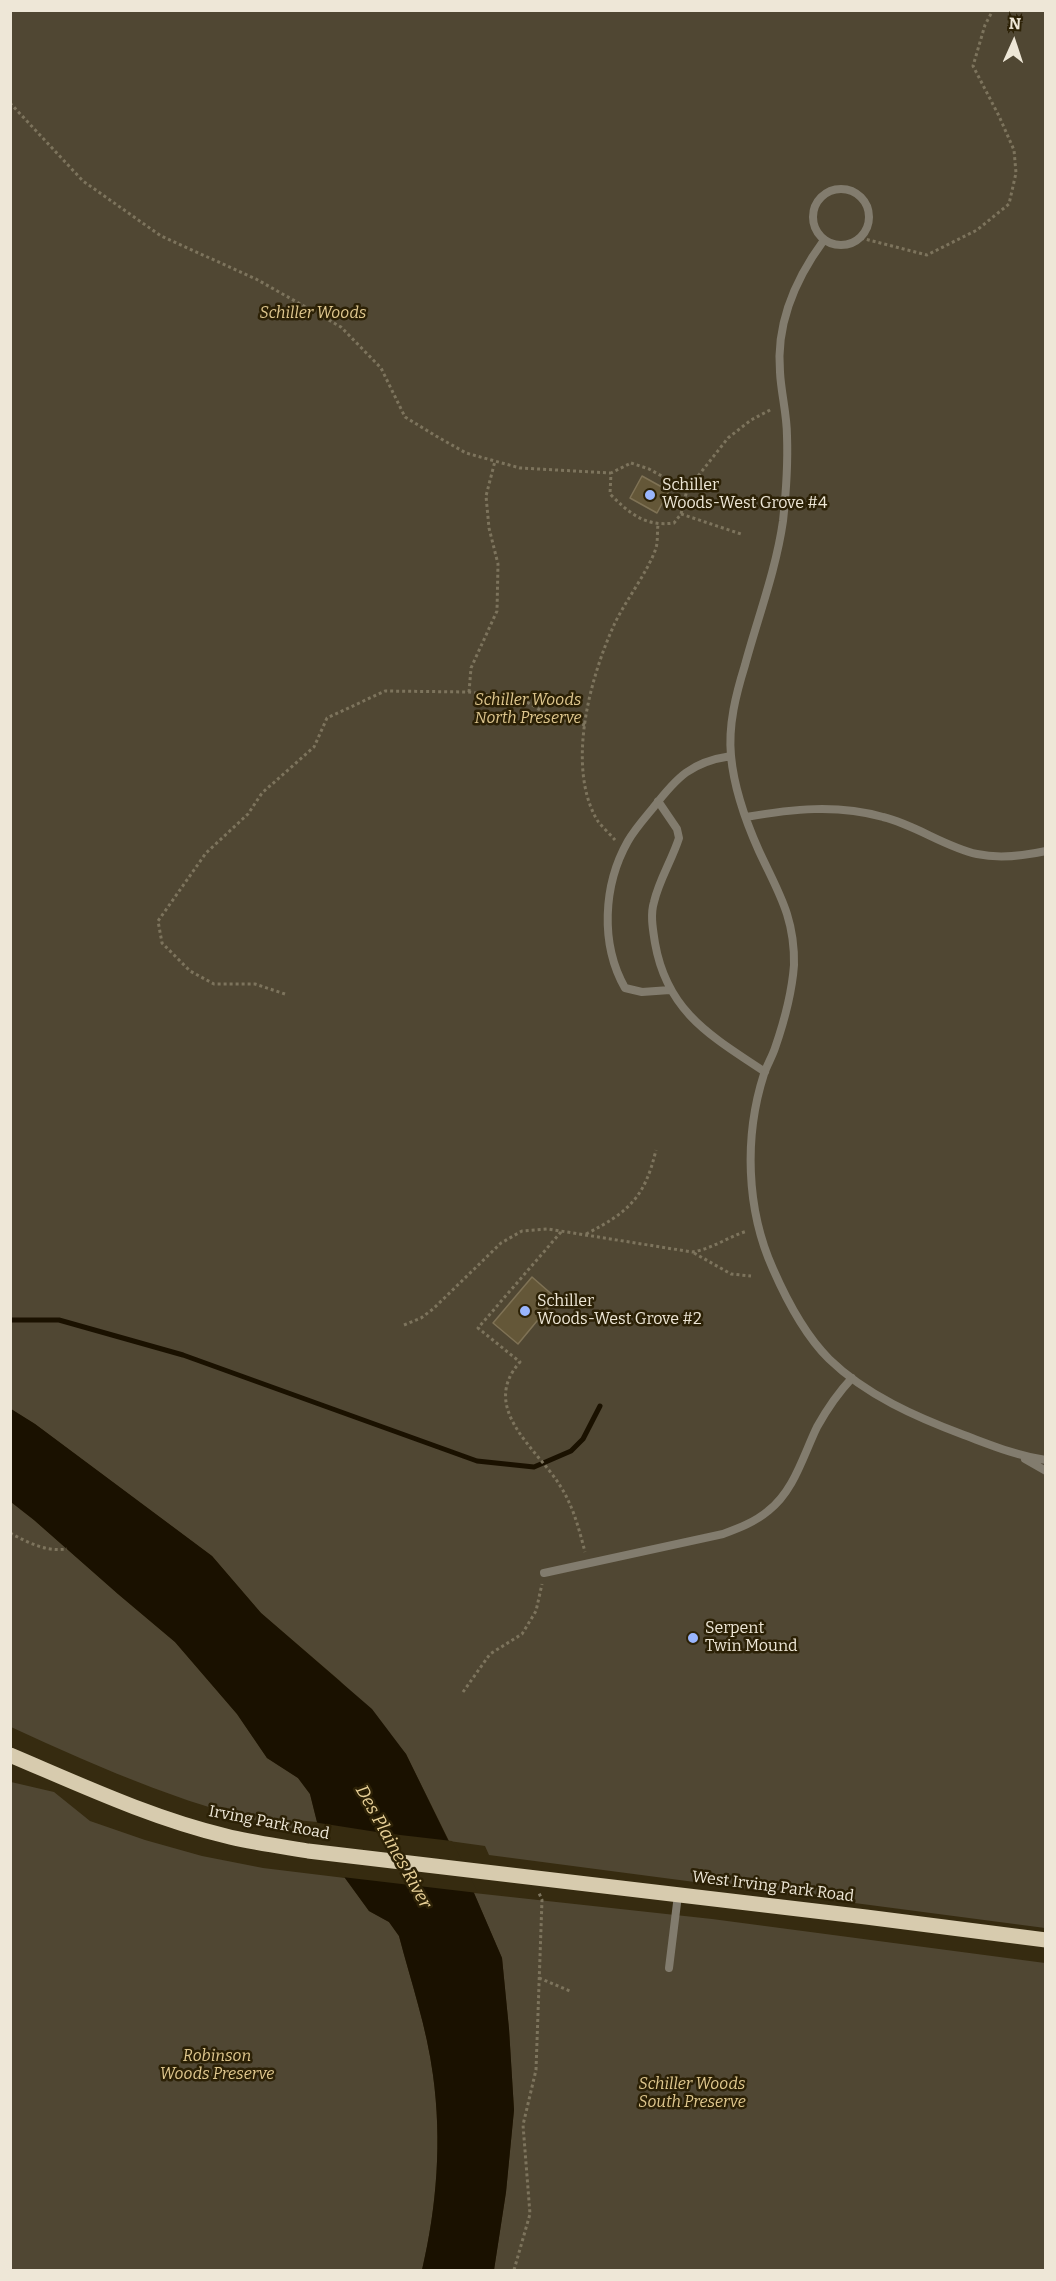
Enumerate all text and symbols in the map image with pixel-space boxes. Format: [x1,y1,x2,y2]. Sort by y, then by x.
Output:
north arrow [984,12,1044,72]
text: N [1008,14,1022,33]
park label: Schiller Woods [260,304,366,324]
place label: Schiller Woods-West Grove #4 [662,476,827,514]
marker: Schiller Woods-West Grove #4 [643,488,657,502]
park label: Schiller Woods North Preserve [474,691,582,729]
place label: Schiller Woods-West Grove #2 [537,1292,702,1330]
marker: Schiller Woods-West Grove #2 [518,1304,532,1318]
place label: Serpent Twin Mound [705,1619,798,1657]
marker: Serpent Twin Mound [686,1631,700,1645]
water label: Des Plaines River [350,1782,436,1912]
street label: Irving Park Road [207,1802,331,1844]
street label: West Irving Park Road [691,1868,855,1906]
park label: Robinson Woods Preserve [160,2047,274,2085]
park label: Schiller Woods South Preserve [638,2075,746,2113]

